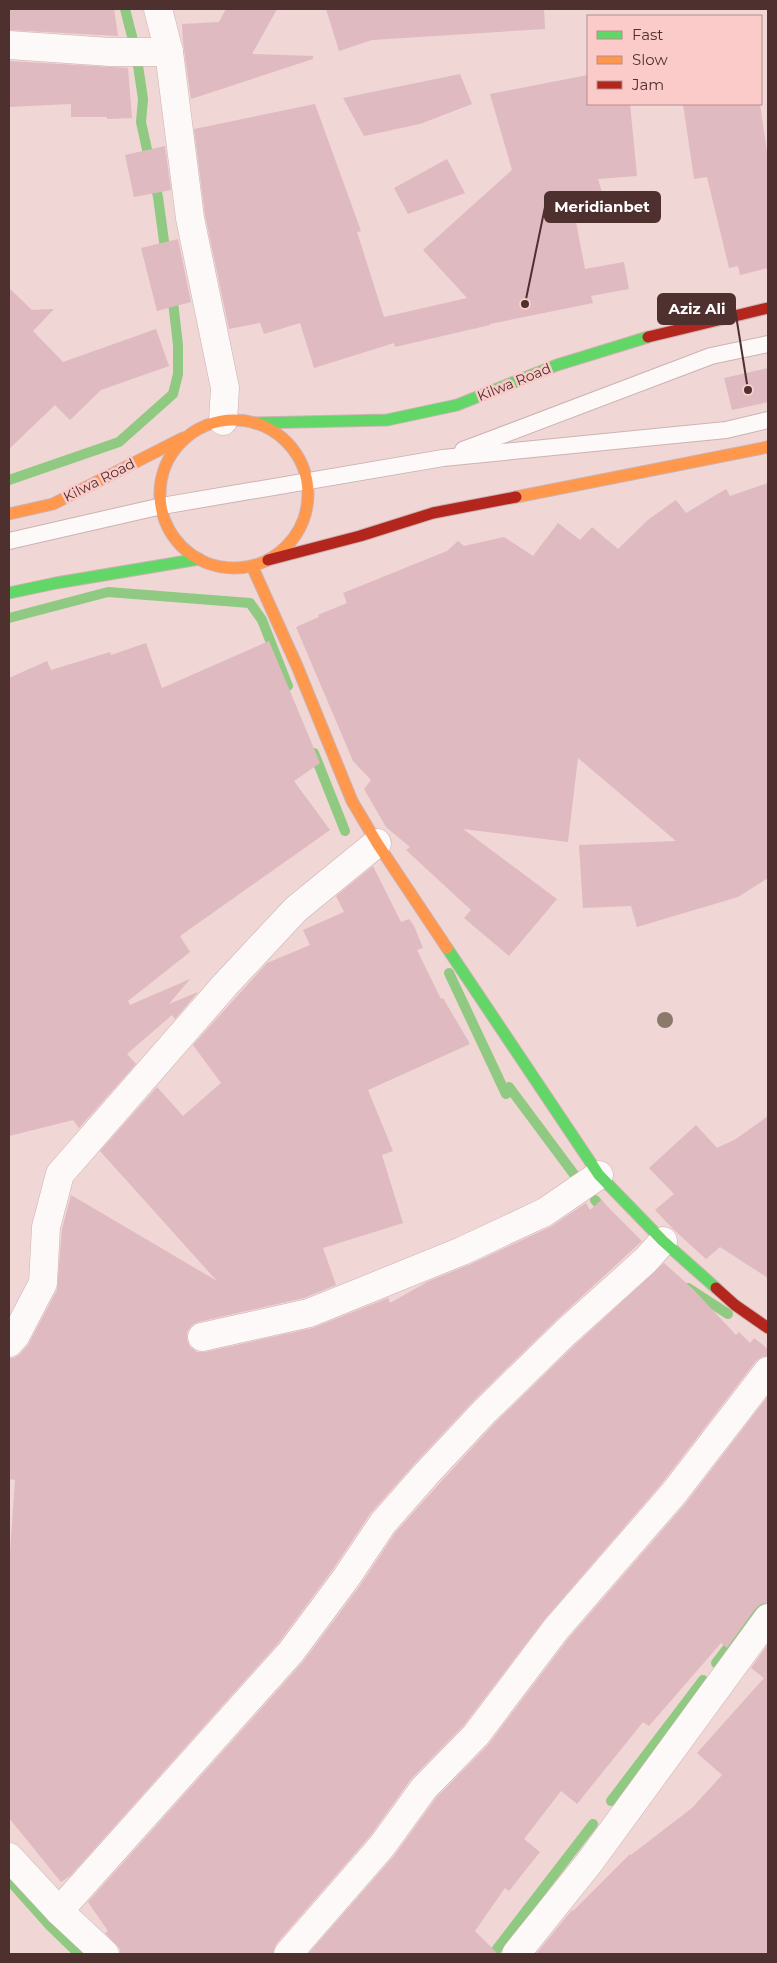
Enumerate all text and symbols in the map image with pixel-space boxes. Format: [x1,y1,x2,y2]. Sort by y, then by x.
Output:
legend [587,15,762,105]
text: Fast [632,25,663,44]
text: Slow [632,50,668,69]
text: Jam [631,75,664,94]
callout: Meridianbet [545,192,660,222]
text: Meridianbet [554,197,650,216]
callout: Aziz Ali [658,294,735,324]
text: Aziz Ali [667,299,726,318]
street label: Kilwa Road [474,359,554,405]
street label: Kilwa Road [60,454,138,506]

